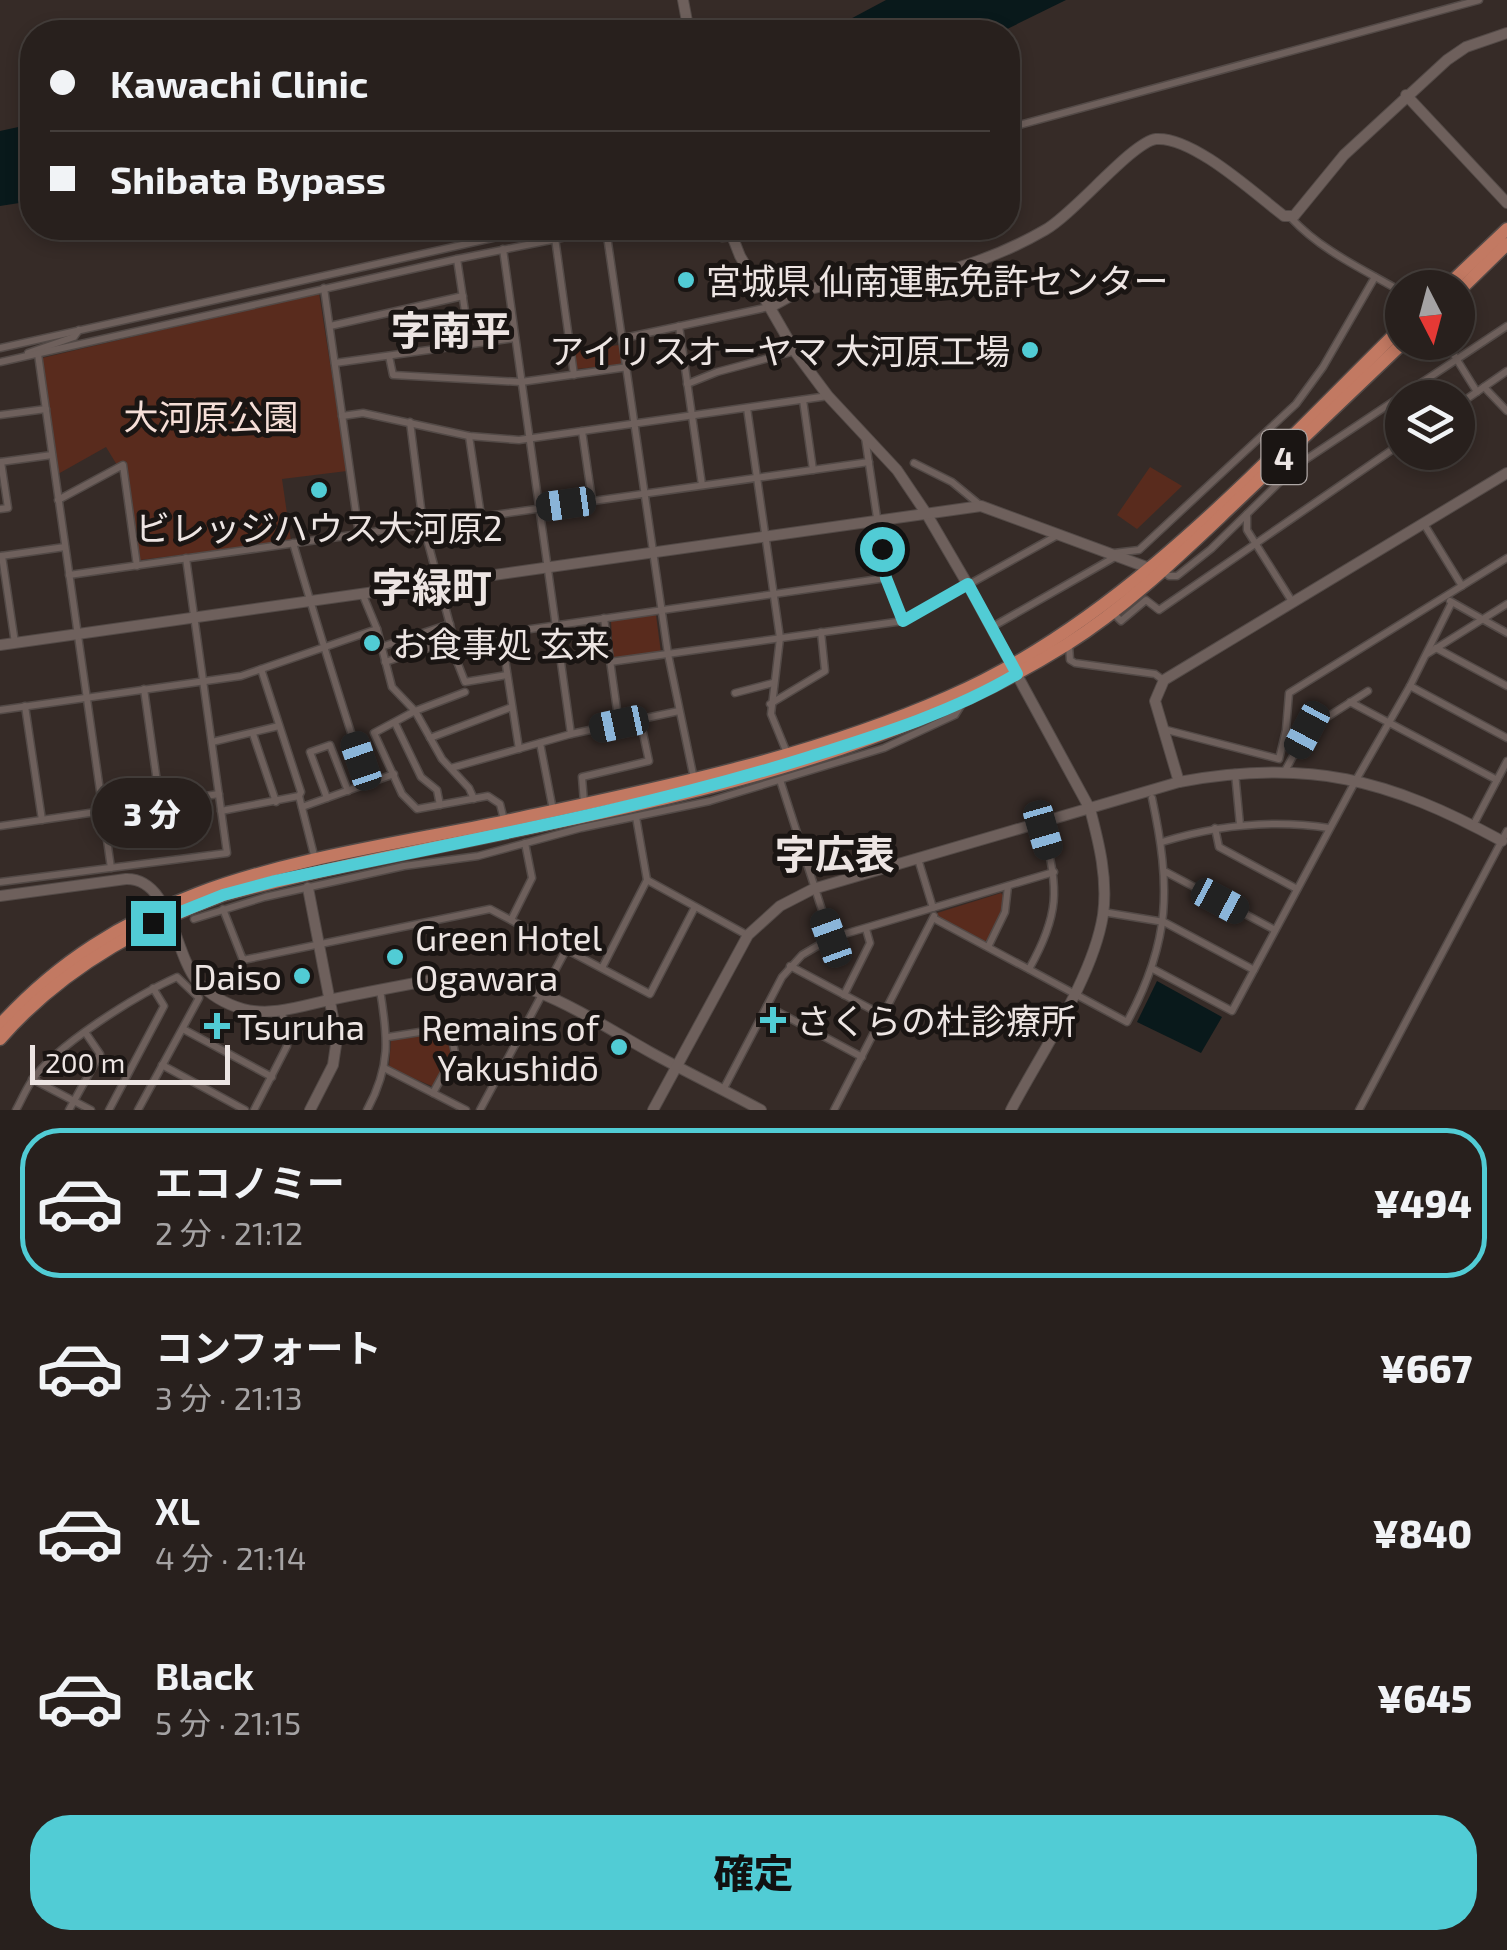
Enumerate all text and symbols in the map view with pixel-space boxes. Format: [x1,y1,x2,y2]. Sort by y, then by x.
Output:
text: Kawachi Clinic [110,60,368,106]
text: Shibata Bypass [110,156,386,202]
place label: 宮城県 仙南運転免許センター [706,259,1169,301]
marker: 宮城県 仙南運転免許センター [675,269,697,291]
north arrow [1385,270,1475,360]
map controls [1385,270,1475,470]
district label: 字南平 [391,305,511,353]
place label: アイリスオーヤマ 大河原工場 [549,329,1010,371]
marker: アイリスオーヤマ 大河原工場 [1019,339,1041,361]
button: layers [1385,380,1475,470]
park label: 大河原公園 [123,395,299,437]
road number: 4 [1262,430,1306,484]
marker: ビレッジハウス大河原2 [308,479,330,501]
car [534,485,598,523]
place label: ビレッジハウス大河原2 [135,506,503,548]
route start [860,527,905,572]
district label: 字緑町 [372,562,492,610]
place label: お食事処 玄来 [392,622,610,664]
marker: お食事処 玄来 [361,632,383,654]
car [1280,696,1334,764]
car [587,703,651,745]
car [337,728,385,794]
callout: 3 分 [93,778,213,848]
text: 3 分 [123,794,181,832]
car [1020,797,1066,863]
district label: 字広表 [775,829,895,877]
car [1186,874,1254,928]
route end [131,901,176,946]
car [807,905,855,971]
place label: Green Hotel Ogawara [415,916,603,998]
marker: Green Hotel Ogawara [384,946,406,968]
place label: Daiso [193,955,282,997]
marker: Daiso [291,965,313,987]
place label: さくらの杜診療所 [796,999,1076,1041]
place label: Tsuruha [237,1005,365,1047]
place label: Remains of Yakushidō [421,1006,600,1088]
marker: さくらの杜診療所 [760,1007,786,1033]
marker: Tsuruha [206,1015,228,1037]
marker: Remains of Yakushidō [608,1036,630,1058]
scale bar [30,1040,230,1084]
text: 200 m [45,1045,125,1079]
icon: car [35,1158,125,1248]
text: エコノミー [155,1159,345,1205]
text: ¥494 [1374,1180,1472,1226]
text: 2 分 · 21:12 [155,1213,303,1251]
icon: car [35,1323,125,1413]
text: コンフォート [155,1324,382,1370]
text: ¥667 [1380,1345,1472,1391]
text: 3 分 · 21:13 [155,1378,303,1416]
text: XL [155,1487,200,1533]
icon: car [35,1488,125,1578]
text: ¥840 [1373,1510,1472,1556]
text: 4 分 · 21:14 [155,1538,306,1576]
text: Black [155,1652,254,1698]
icon: car [35,1653,125,1743]
text: ¥645 [1377,1675,1472,1721]
text: 5 分 · 21:15 [155,1703,301,1741]
button: 確定 [30,1815,1477,1930]

